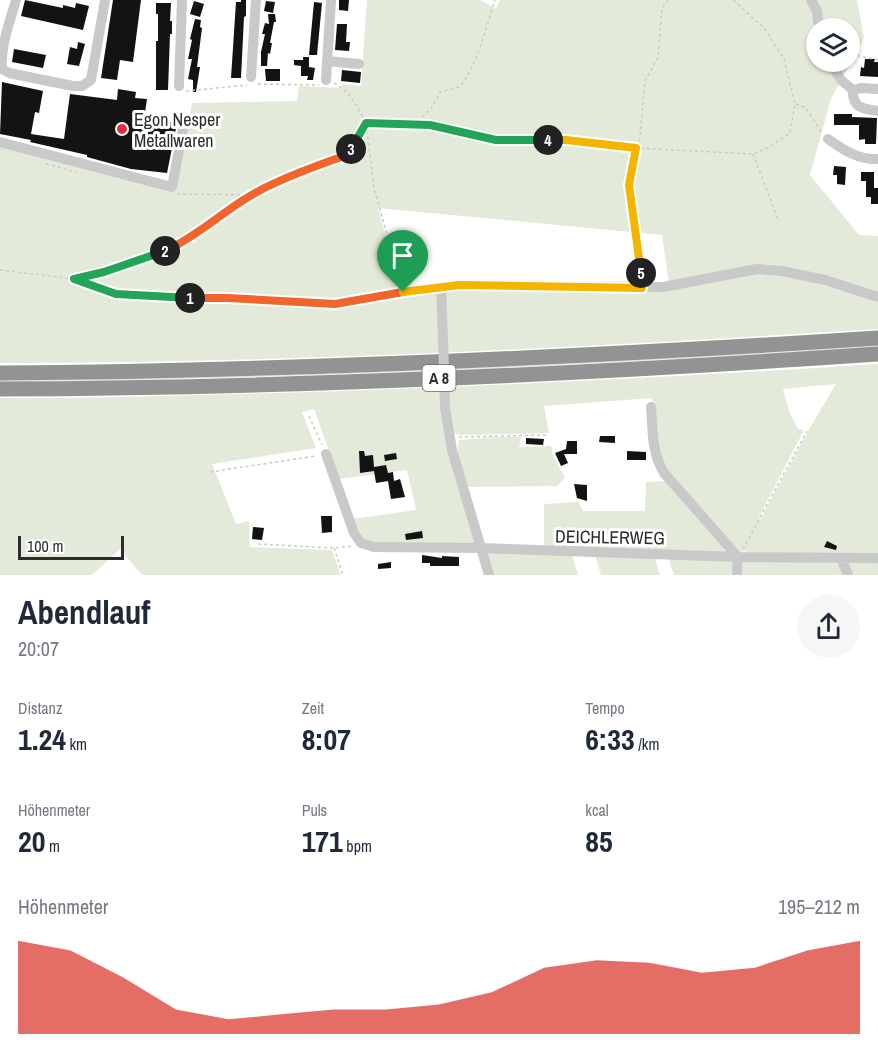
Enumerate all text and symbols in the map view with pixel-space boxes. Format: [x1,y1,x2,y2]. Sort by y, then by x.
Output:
map controls [806,18,860,72]
button: layers [806,18,860,72]
place label: Egon Nesper Metallwaren [134,107,220,153]
marker: Egon Nesper Metallwaren [115,122,129,136]
pin: 4 [533,125,563,155]
text: 4 [544,129,552,151]
pin: 3 [336,134,366,164]
text: 3 [347,138,355,160]
pin [377,230,428,292]
pin: 2 [150,236,180,266]
icon: arrive [386,239,419,272]
text: 2 [161,240,169,262]
pin: 5 [626,258,656,288]
text: 5 [637,262,645,284]
pin: 1 [175,283,205,313]
text: 1 [186,287,194,309]
road number: A 8 [422,365,456,391]
street label: DEICHLERWEG [555,524,665,550]
scale bar [18,533,124,560]
text: 100 m [27,535,63,557]
text: Abendlauf [18,590,150,634]
button: share [797,595,860,658]
text: 20:07 [18,635,59,662]
text: Distanz [18,697,62,719]
text: Zeit [302,697,324,719]
text: Tempo [585,697,625,719]
text: 1.24 [18,719,66,759]
text: 8:07 [302,719,351,759]
text: 6:33 [585,719,635,759]
text: km [66,733,87,755]
text: /km [635,733,659,755]
text: Höhenmeter [18,799,90,821]
text: Puls [302,799,327,821]
text: kcal [585,799,609,821]
text: 20 [18,821,45,861]
text: 171 [302,821,343,861]
text: 85 [585,821,613,861]
text: m [45,835,60,857]
text: bpm [343,835,372,857]
text: Höhenmeter [18,893,108,920]
text: 195–212 m [778,893,860,920]

